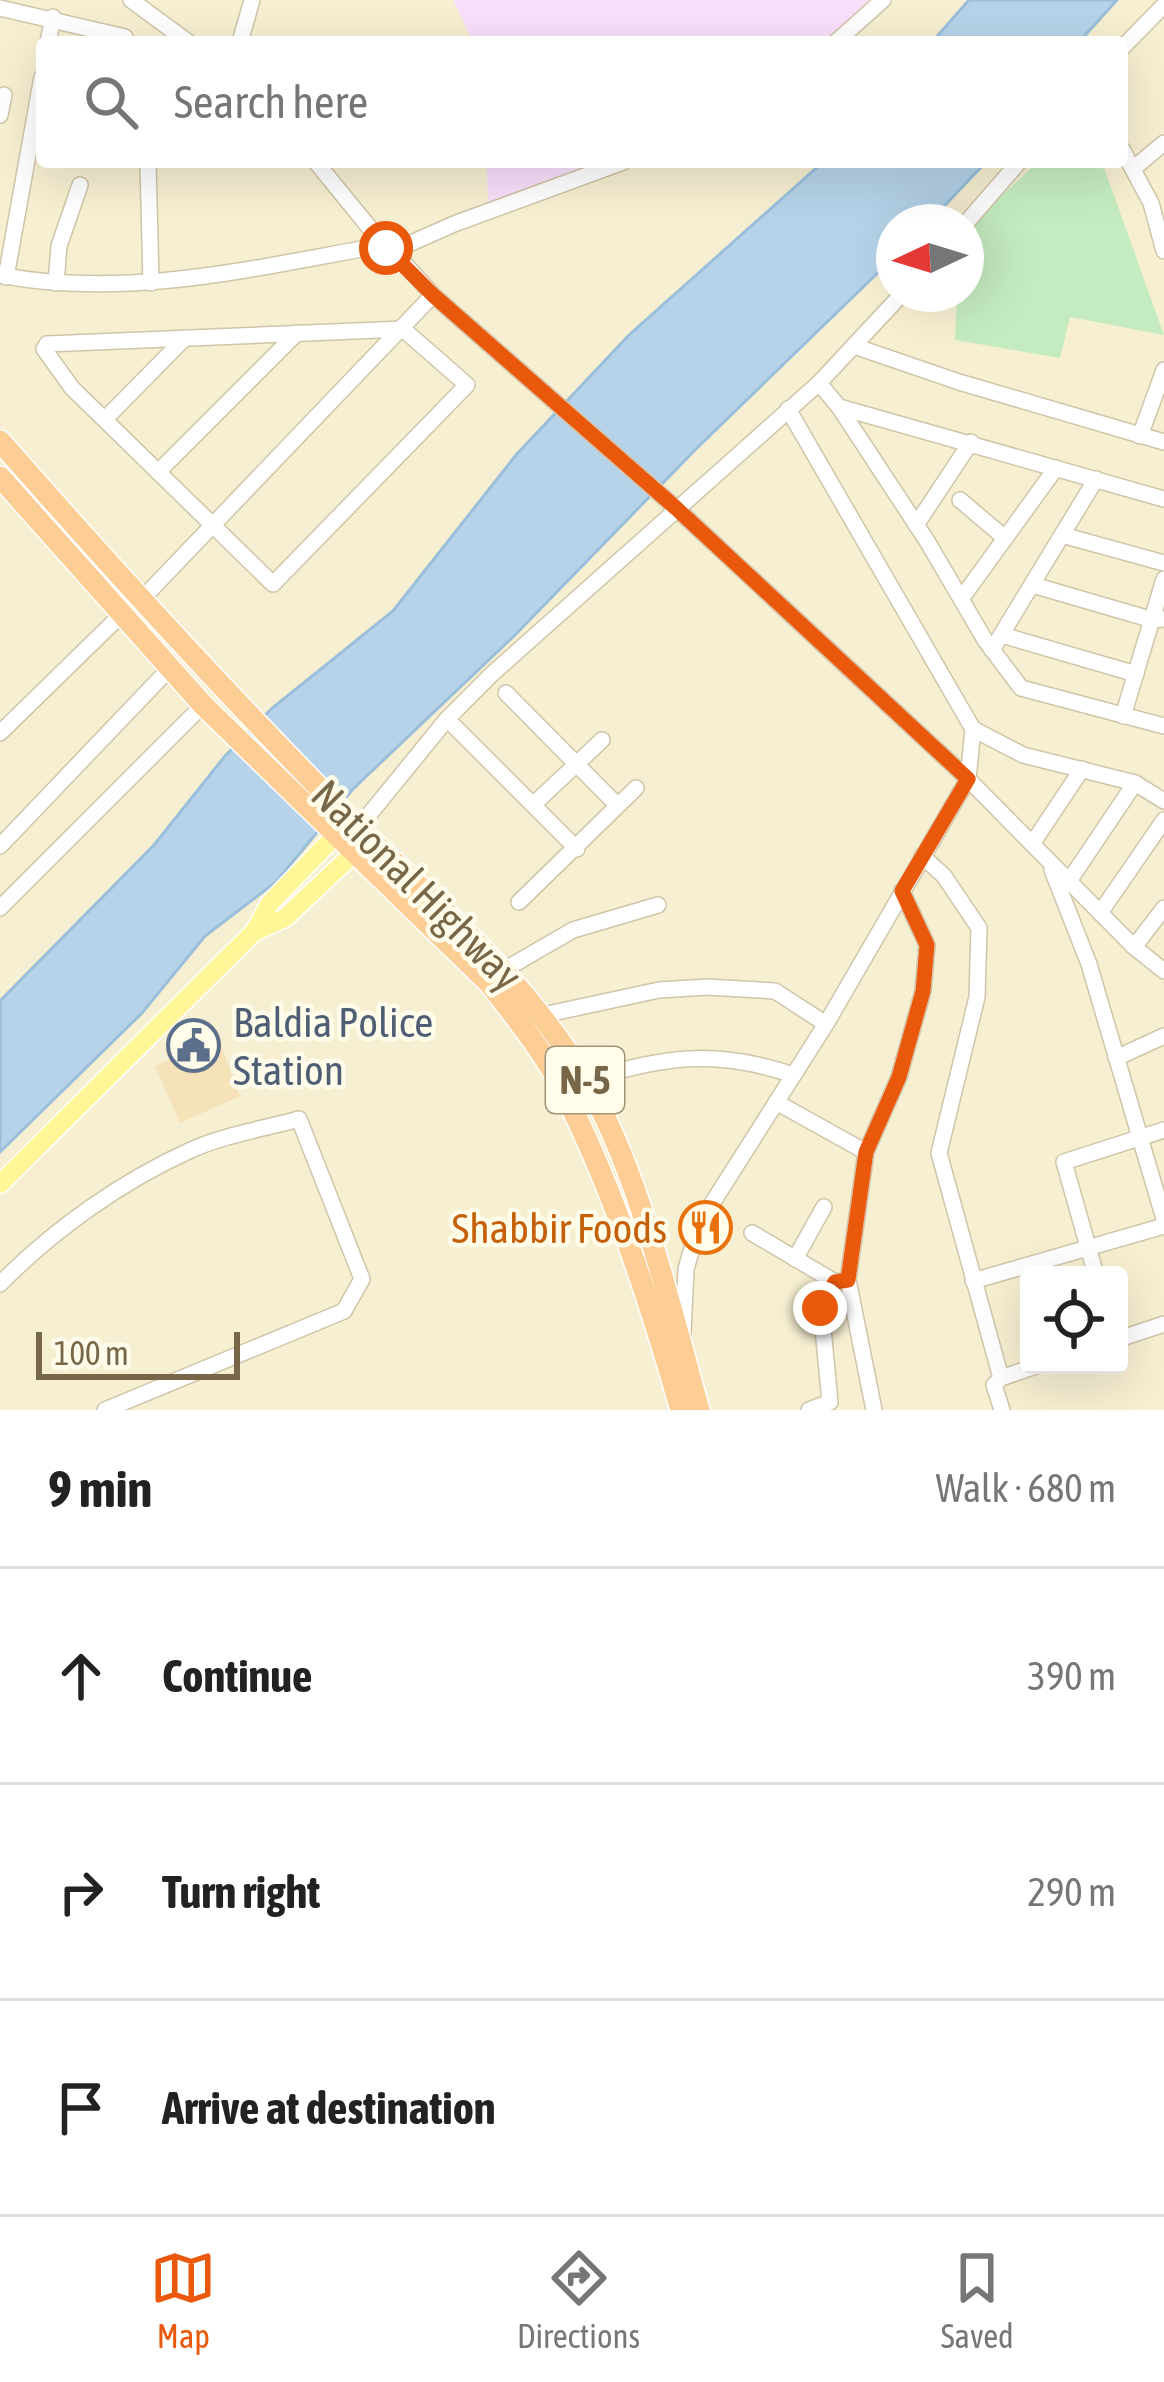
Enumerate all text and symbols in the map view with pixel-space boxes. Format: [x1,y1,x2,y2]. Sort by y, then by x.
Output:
search box [36,36,1128,168]
icon: search [78,69,144,135]
text: Search here [174,76,368,128]
north arrow [876,204,984,312]
route start [359,221,413,275]
street label: National Highway [302,770,532,1000]
place label: Baldia Police Station [233,998,433,1094]
public building icon: Baldia Police Station [166,1018,222,1074]
road number: N-5 [546,1047,624,1113]
restaurant icon: Shabbir Foods [678,1200,734,1256]
place label: Shabbir Foods [452,1204,667,1252]
map controls [1020,1266,1128,1374]
button: locate [1020,1266,1128,1374]
route end [793,1281,847,1335]
scale bar [36,1326,240,1379]
text: 100 m [54,1334,129,1372]
text: 9 min [48,1459,152,1518]
text: Walk · 680 m [936,1466,1116,1510]
icon: ahead [48,1643,114,1709]
text: Continue [162,1650,313,1702]
text: 390 m [1028,1654,1116,1698]
icon: right [48,1859,114,1925]
text: Turn right [162,1866,320,1918]
text: 290 m [1028,1870,1116,1914]
icon: arrive [48,2075,114,2141]
text: Arrive at destination [162,2082,496,2134]
tab: Map [150,2245,216,2355]
tab: Directions [517,2245,640,2355]
tab: Saved [941,2245,1014,2355]

